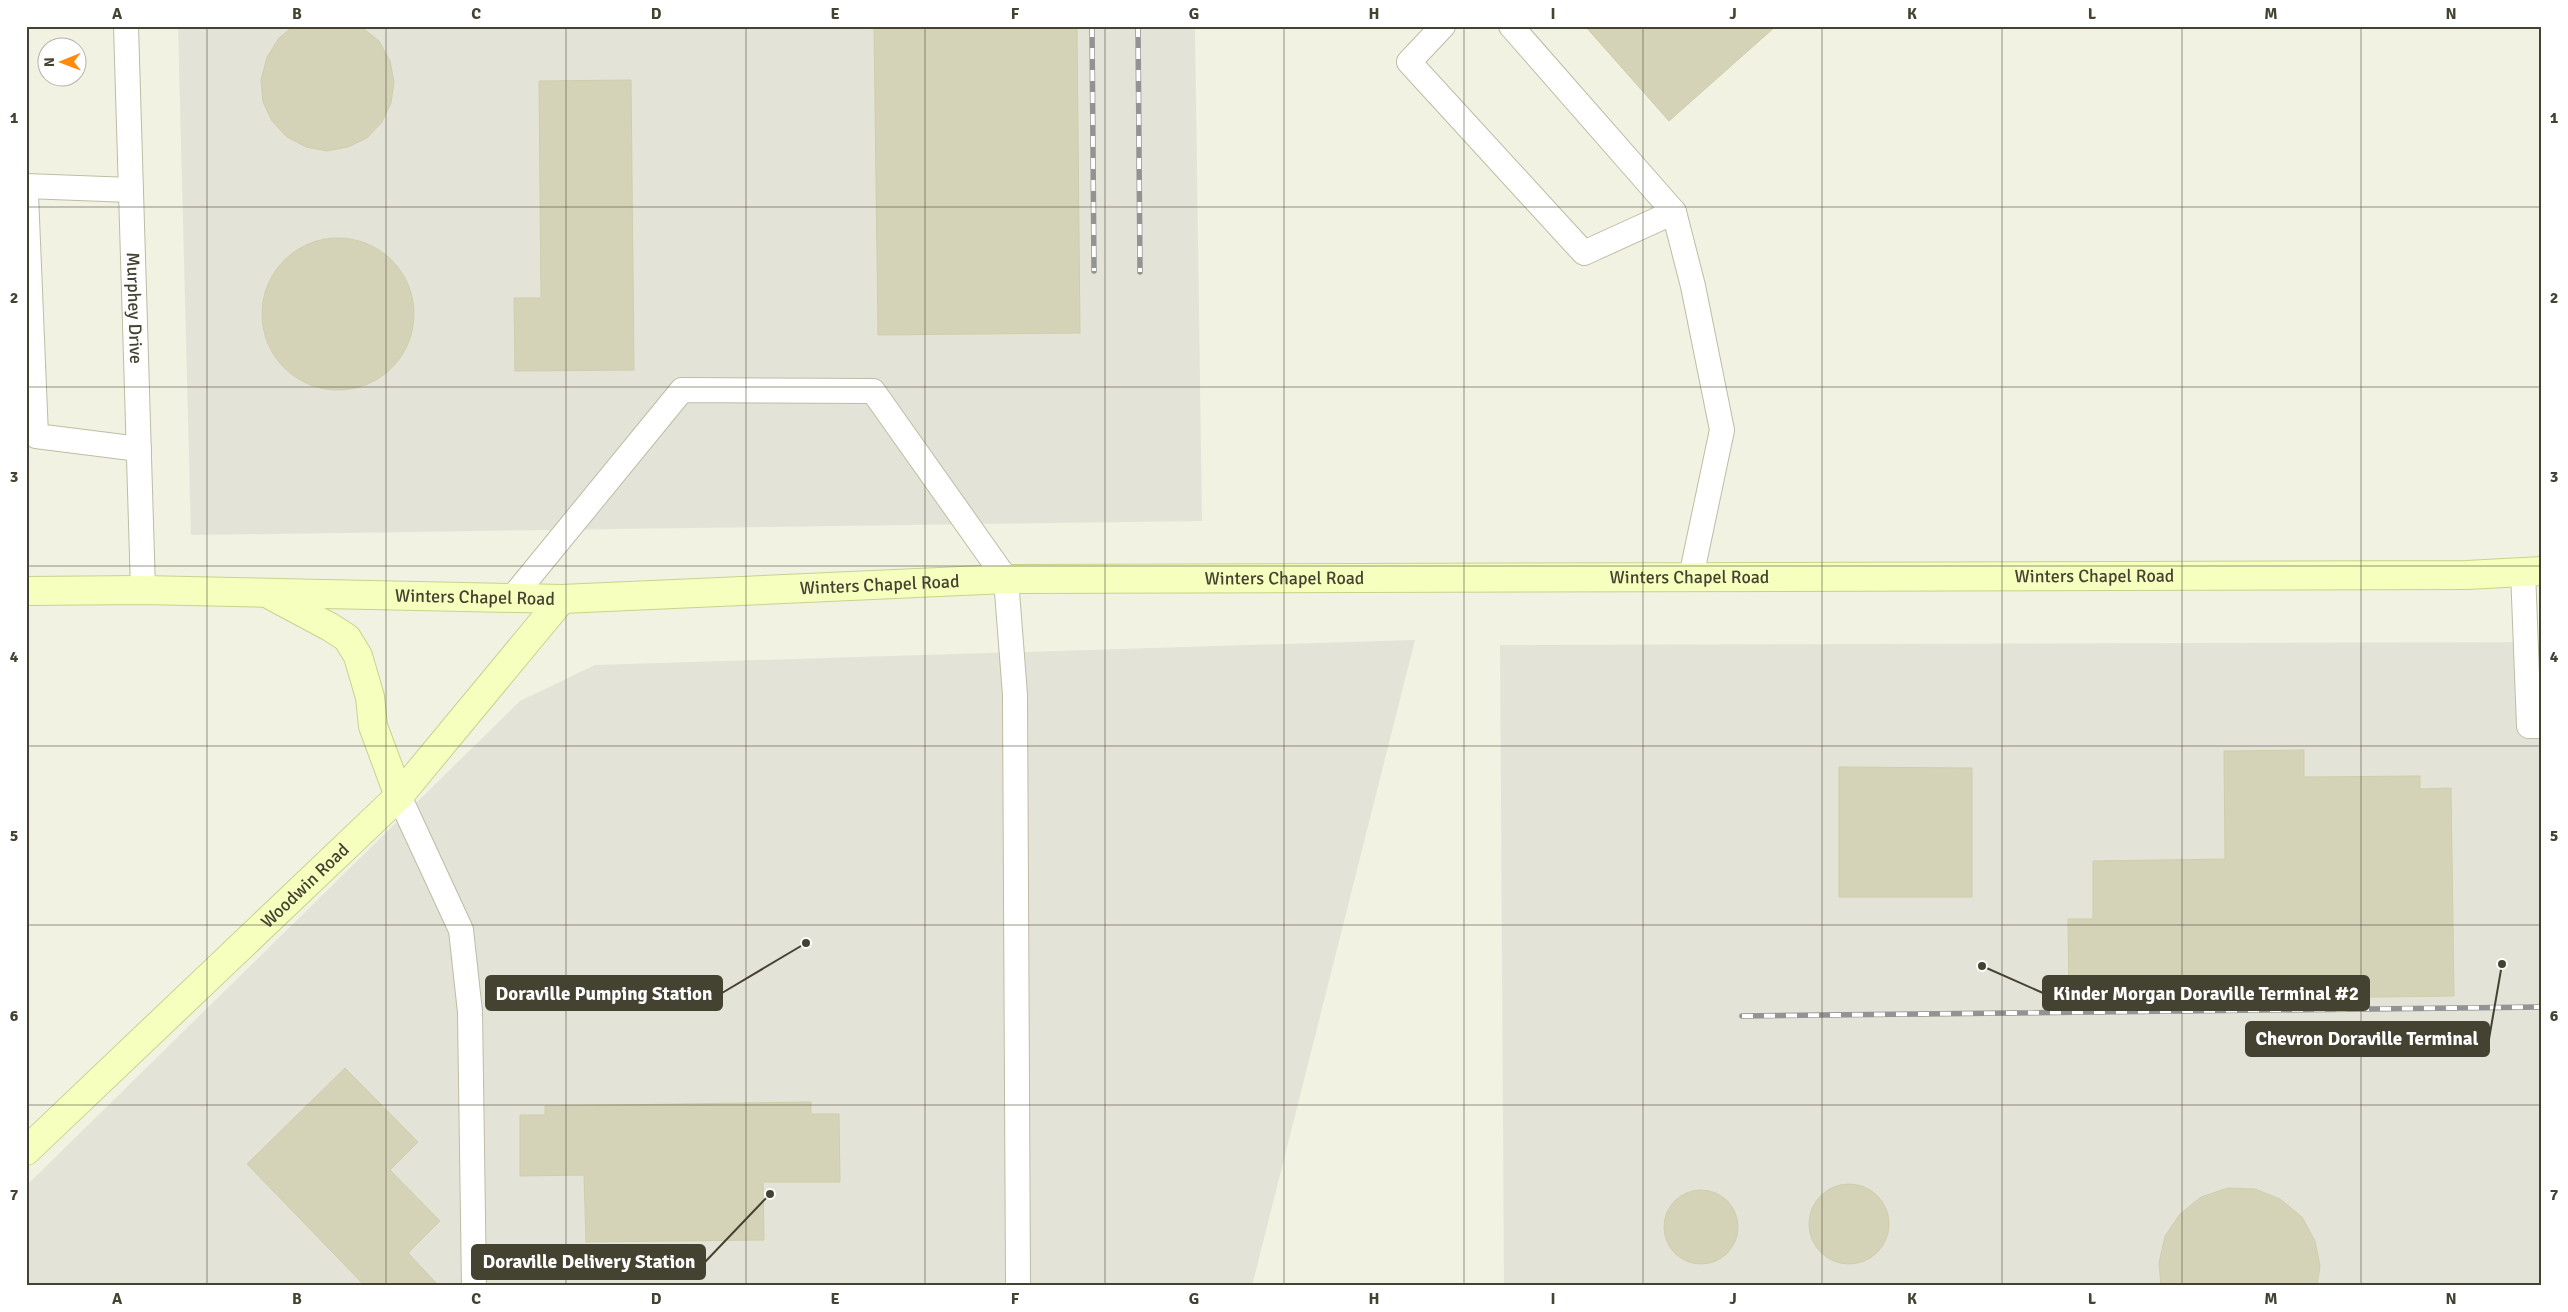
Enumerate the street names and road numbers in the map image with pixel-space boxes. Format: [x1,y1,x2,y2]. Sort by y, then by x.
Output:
street label: Murphey Drive [122,252,147,364]
street label: Winters Chapel Road [2014,565,2174,587]
street label: Winters Chapel Road [1609,566,1769,588]
street label: Winters Chapel Road [1204,567,1364,589]
street label: Winters Chapel Road [799,570,960,599]
street label: Winters Chapel Road [395,584,555,610]
street label: Woodwin Road [256,839,354,933]

